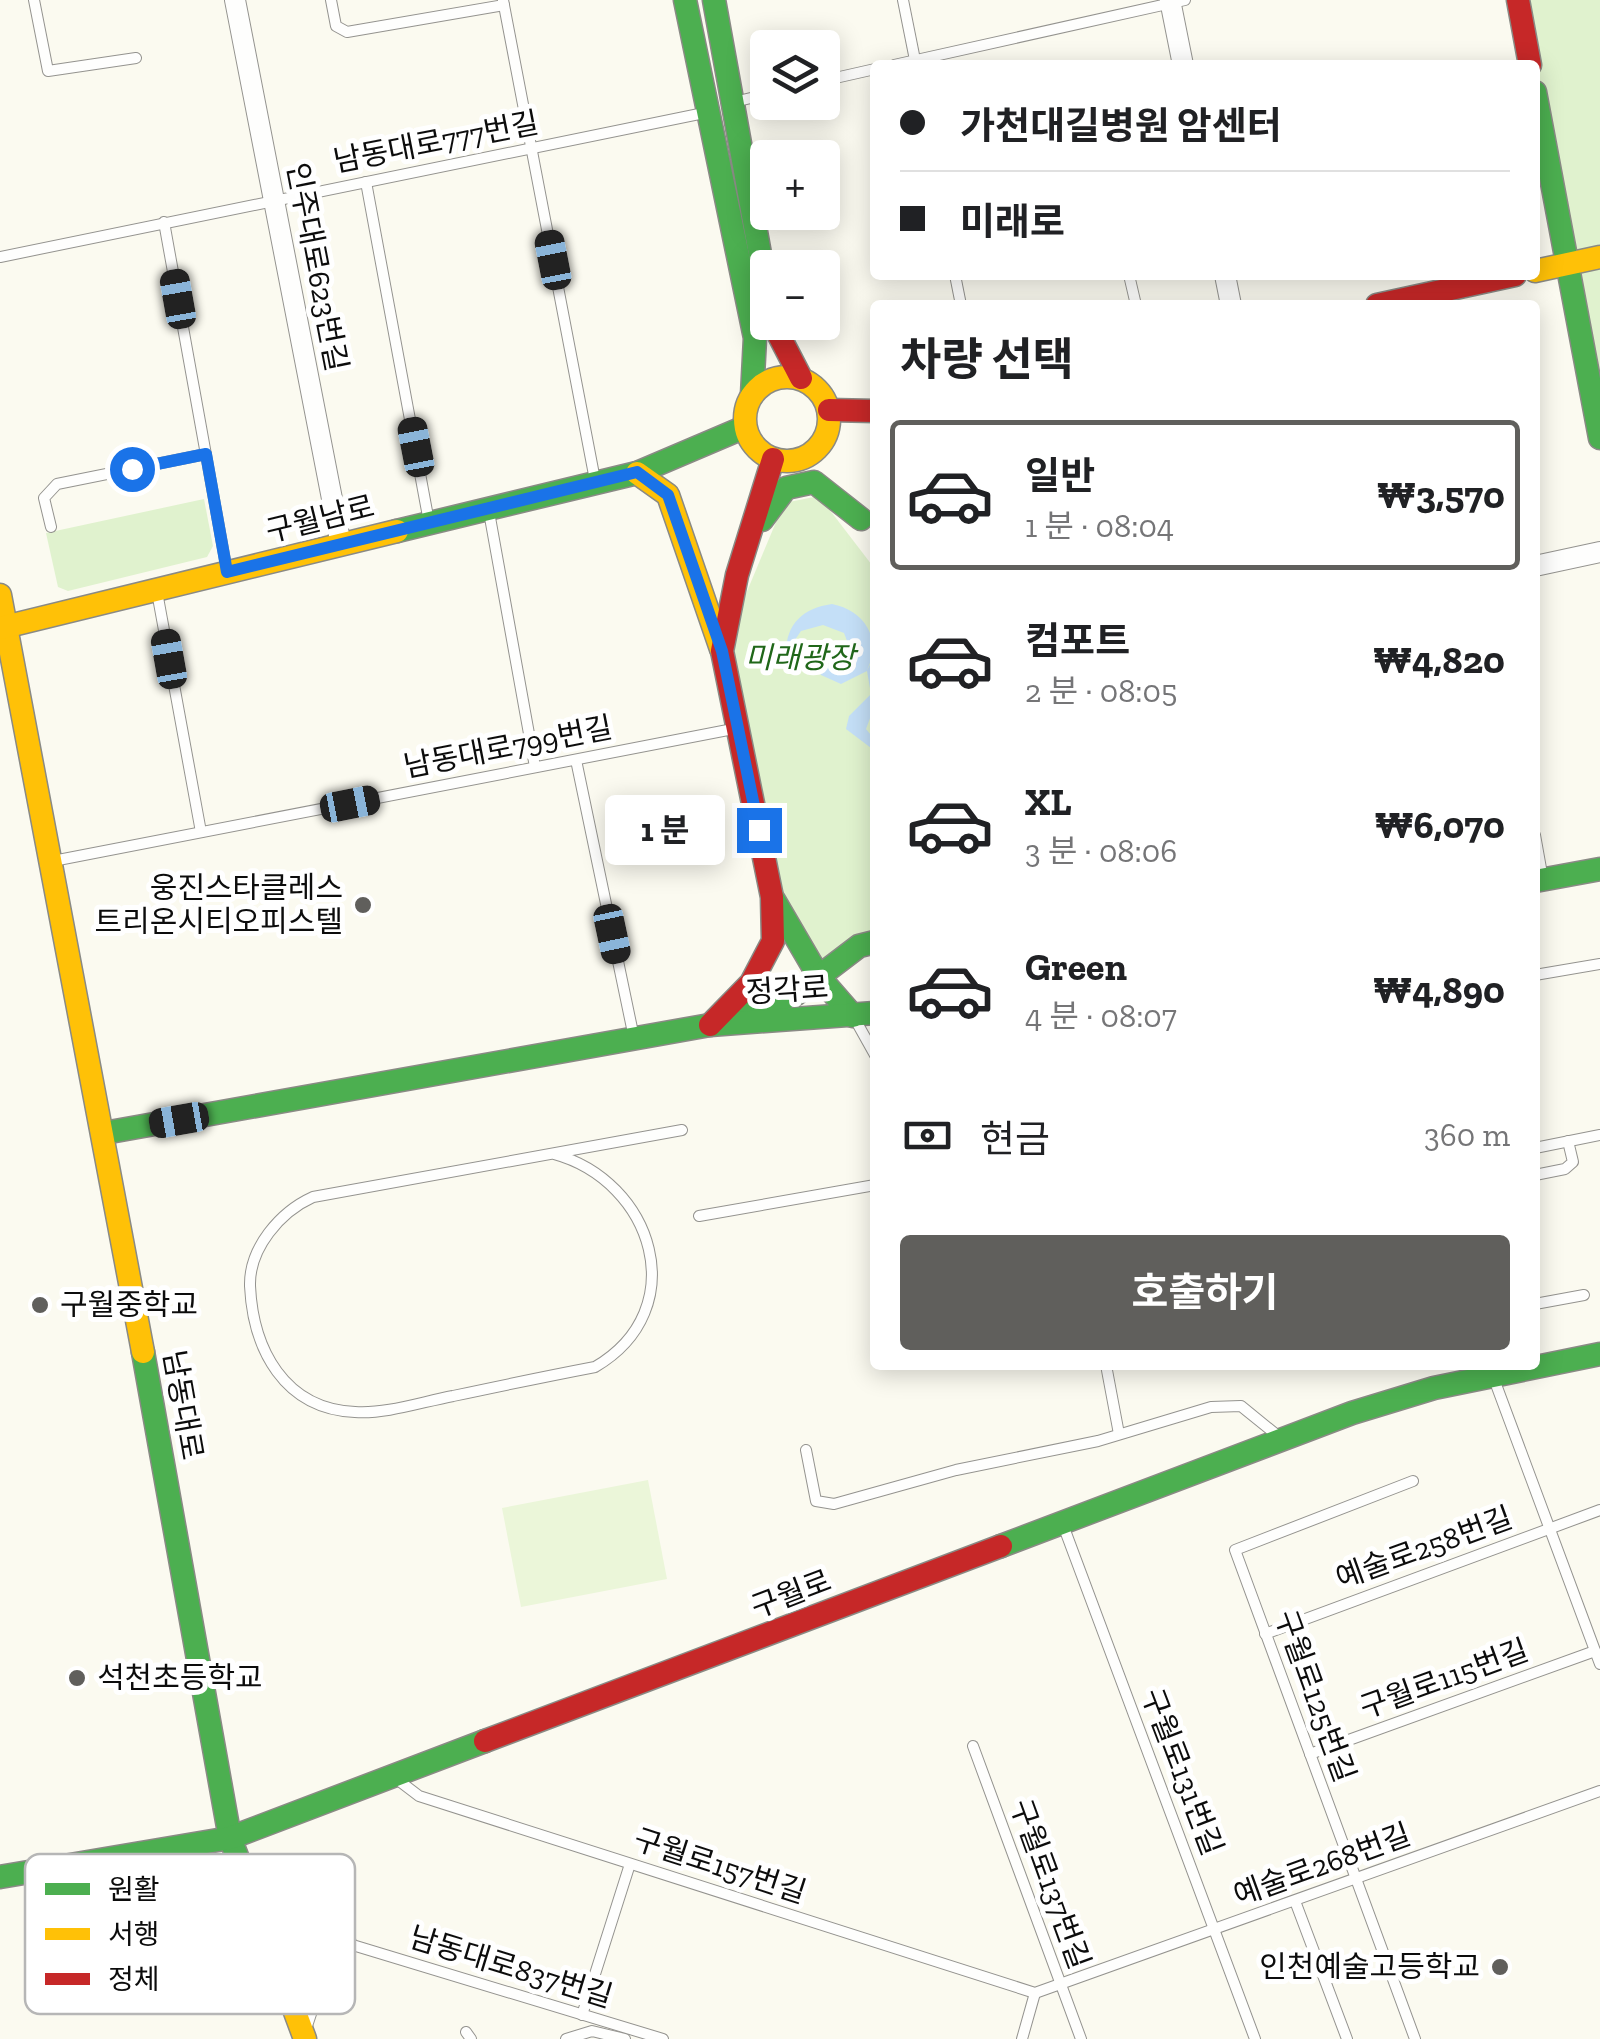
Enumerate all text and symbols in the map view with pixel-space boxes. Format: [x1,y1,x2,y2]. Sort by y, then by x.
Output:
map controls [750,30,840,340]
button: layers [750,30,840,120]
text: 가천대길병원 암센터 [960,103,1282,149]
street label: 남동대로777번길 [330,104,542,180]
button: + [750,140,840,230]
street label: 인주대로623번길 [279,160,355,374]
text: 미래로 [960,199,1065,245]
car [533,228,573,292]
button: − [750,250,840,340]
car [158,267,198,331]
text: 차량 선택 [900,333,1074,387]
car [396,415,436,479]
route start [110,447,155,492]
icon: car [905,450,995,540]
text: 일반 [1025,453,1095,499]
text: ₩3,570 [1377,472,1505,518]
street label: 구월남로 [262,488,378,550]
text: 1 분 · 08:04 [1025,507,1174,545]
icon: car [905,615,995,705]
text: 컴포트 [1025,618,1130,664]
car [149,627,189,691]
text: ₩4,820 [1373,637,1505,683]
park label: 미래광장 [745,640,860,676]
text: 2 분 · 08:05 [1025,672,1177,710]
street label: 남동대로799번길 [401,709,615,785]
text: XL [1025,779,1072,825]
icon: car [905,780,995,870]
car [318,784,382,824]
callout: 1 분 [604,795,724,865]
text: ₩6,070 [1374,802,1505,848]
route end [737,808,782,853]
text: 1 분 [641,811,689,849]
text: 3 분 · 08:06 [1025,832,1177,870]
place label: 웅진스타클레스 트리온시티오피스텔 [95,870,343,940]
marker: 웅진스타클레스 트리온시티오피스텔 [352,894,374,916]
car [591,902,633,966]
text: Green [1025,944,1127,990]
icon: car [905,945,995,1035]
text: ₩4,890 [1373,967,1505,1013]
street label: 정각로 [744,969,830,1011]
text: 4 분 · 08:07 [1025,997,1177,1035]
car [147,1100,211,1140]
icon: cash [900,1108,955,1163]
text: 현금 [980,1116,1050,1162]
text: 360 m [1424,1116,1510,1154]
button: 호출하기 [900,1235,1510,1350]
place label: 구월중학교 [60,1287,198,1323]
marker: 구월중학교 [29,1294,51,1316]
street label: 남동대로 [156,1348,210,1462]
street label: 예술로258번길 [1331,1499,1517,1597]
street label: 구월로 [746,1562,836,1626]
street label: 구월로125번길 [1267,1605,1363,1787]
street label: 구월로115번길 [1355,1632,1533,1726]
place label: 석천초등학교 [97,1660,263,1696]
marker: 석천초등학교 [66,1667,88,1689]
street label: 구월로131번길 [1134,1683,1230,1861]
street label: 구월로137번길 [1003,1794,1097,1974]
street label: 예술로268번길 [1229,1816,1415,1914]
street label: 구월로157번길 [629,1821,811,1911]
legend [25,1854,355,2014]
text: 원활 [108,1873,160,1906]
text: 서행 [108,1918,160,1951]
street label: 남동대로837번길 [405,1919,617,2015]
place label: 인천예술고등학교 [1259,1949,1480,1985]
marker: 인천예술고등학교 [1489,1956,1511,1978]
text: 정체 [108,1963,160,1996]

